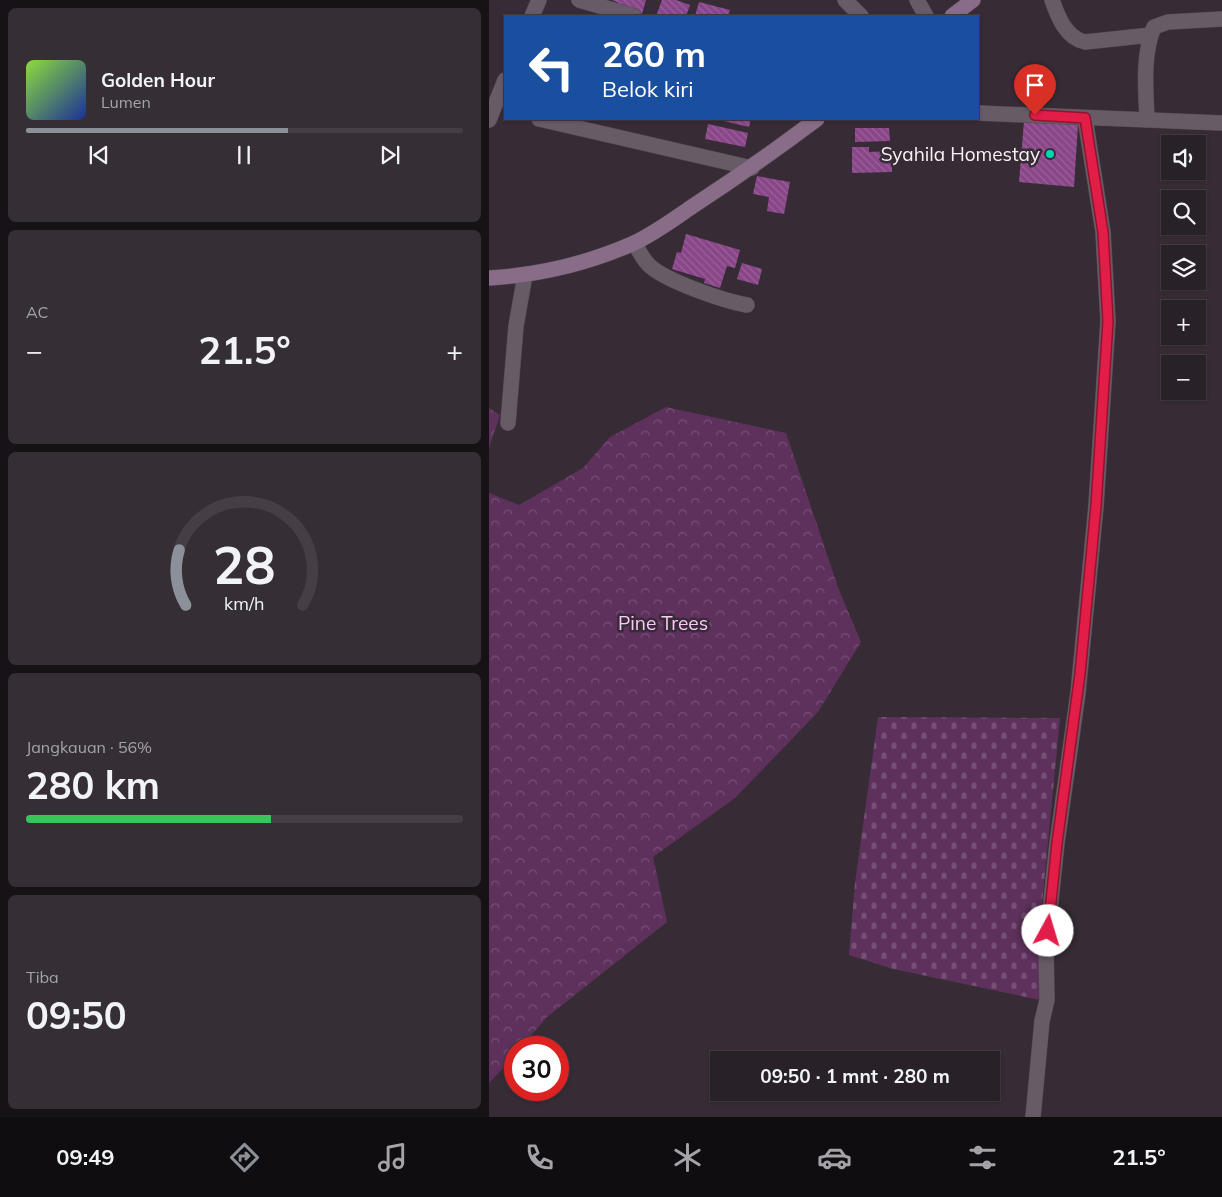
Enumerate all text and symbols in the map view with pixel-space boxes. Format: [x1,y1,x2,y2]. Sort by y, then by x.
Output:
text: 260 m [602,32,706,76]
icon: left [519,35,584,100]
pin [1014,64,1056,115]
text: Golden Hour [101,68,215,92]
icon: arrive [1021,71,1049,99]
text: Belok kiri [602,75,694,103]
text: Lumen [101,92,151,112]
map controls [1161,135,1206,400]
button: sound [1161,135,1206,180]
icon: previous [85,141,113,169]
icon: pause [230,141,258,169]
icon: next [376,141,404,169]
place label: Syahila Homestay [881,142,1040,166]
marker: Syahila Homestay [1044,148,1056,160]
button: search [1161,190,1206,235]
button: layers [1161,245,1206,290]
button: + [1161,300,1206,345]
text: AC [26,302,49,322]
text: 21.5° [198,326,291,374]
text: − [26,333,43,368]
text: + [446,333,463,368]
button: − [1161,355,1206,400]
text: 28 [213,532,276,597]
text: km/h [224,592,265,614]
park label: Pine Trees [618,611,708,635]
text: Jangkauan · 56% [26,737,152,757]
text: 280 km [26,761,160,809]
position arrow [1021,904,1073,956]
text: Tiba [26,967,59,987]
text: 09:50 [26,991,127,1039]
speed limit sign: 30 [504,1036,569,1101]
text: 09:50 · 1 mnt · 280 m [760,1064,950,1088]
icon: directions [227,1140,262,1175]
icon: music [375,1140,410,1175]
icon: phone [522,1140,557,1175]
icon: climate [670,1140,705,1175]
icon: car [817,1140,852,1175]
icon: filters [965,1140,1000,1175]
text: 09:49 [56,1143,115,1171]
text: 21.5° [1112,1143,1166,1171]

